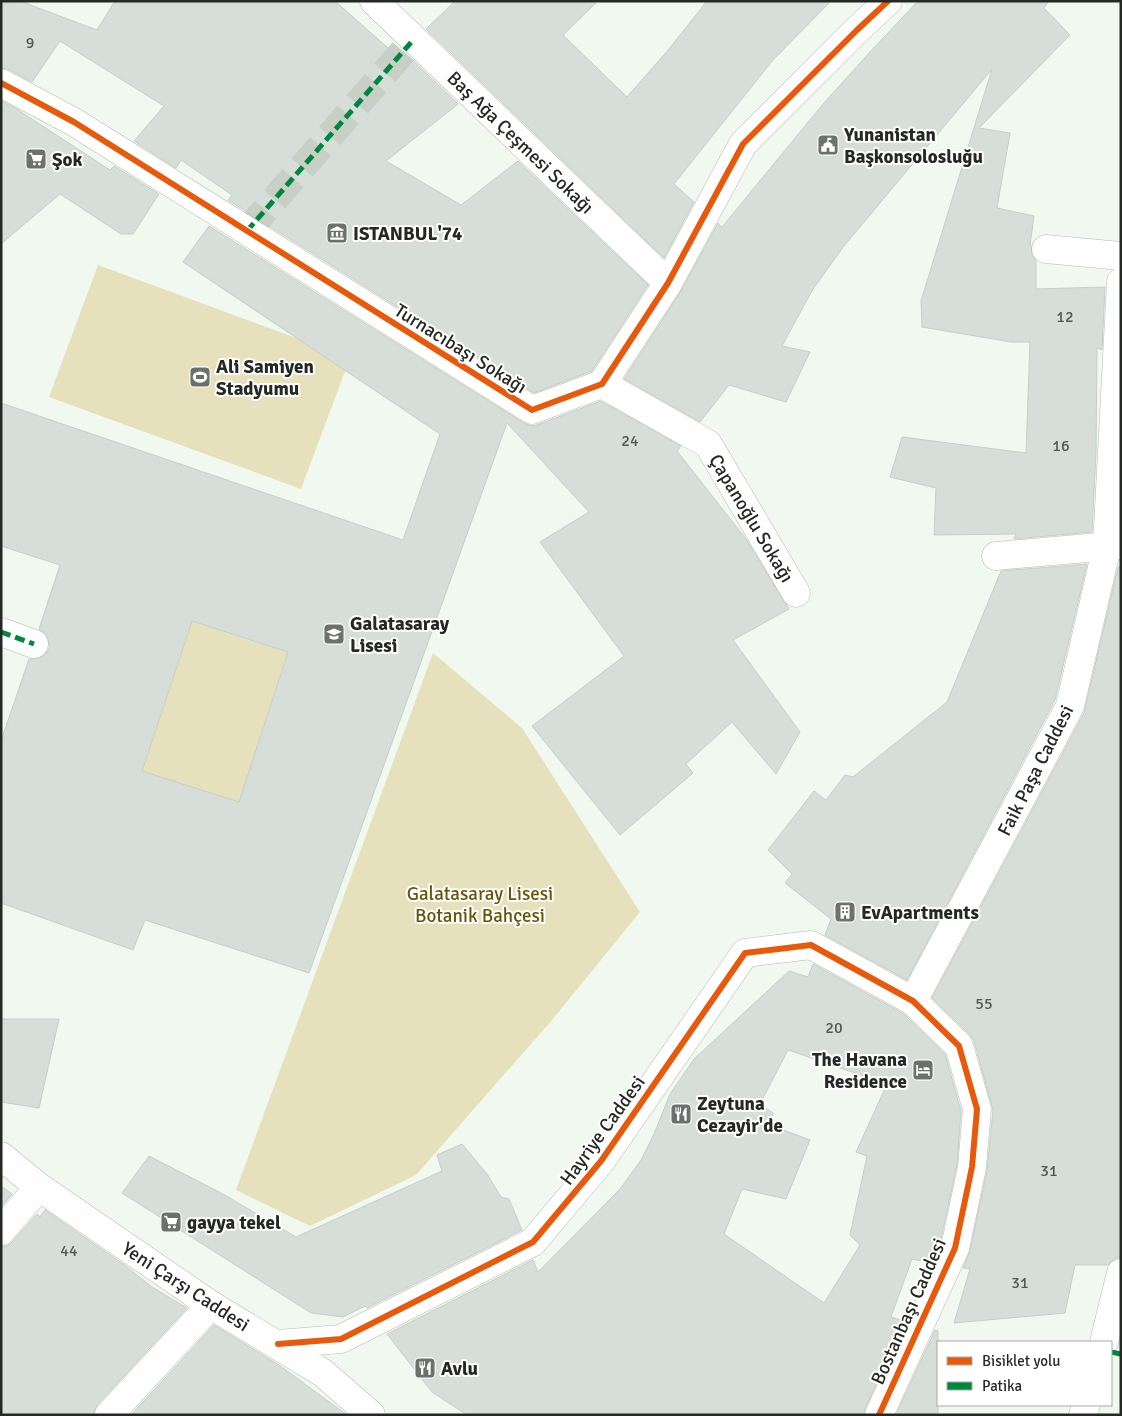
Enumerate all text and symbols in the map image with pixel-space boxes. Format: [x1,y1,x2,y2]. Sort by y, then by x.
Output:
house number: 9 [26,33,34,53]
street label: Baş Ağa Çeşmesi Sokağı [442,66,599,219]
place label: Yunanistan Başkonsolosluğu [843,123,983,169]
public building icon: Yunanistan Başkonsolosluğu [816,133,840,157]
supermarket icon: Şok [24,147,48,171]
place label: Şok [52,148,83,172]
museum icon: ISTANBUL'74 [325,221,349,245]
place label: ISTANBUL'74 [353,222,462,246]
street label: Turnacıbaşı Sokağı [390,299,531,399]
house number: 12 [1056,307,1074,327]
place label: Ali Samiyen Stadyumu [216,355,314,401]
sports icon: Ali Samiyen Stadyumu [188,365,212,389]
house number: 24 [621,431,639,451]
house number: 16 [1052,436,1070,456]
street label: Çapanoğlu Sokağı [703,450,799,587]
place label: Galatasaray Lisesi [350,612,450,658]
school or university icon: Galatasaray Lisesi [322,622,346,646]
street label: Faik Paşa Caddesi [993,701,1079,840]
park label: Galatasaray Lisesi Botanik Bahçesi [407,882,553,928]
building icon: EvApartments [833,900,857,924]
place label: EvApartments [861,901,979,925]
house number: 55 [975,994,993,1014]
house number: 20 [825,1018,843,1038]
place label: The Havana Residence [812,1048,907,1094]
hotel icon: The Havana Residence [911,1058,935,1082]
street label: Hayriye Caddesi [555,1071,651,1190]
place label: Zeytuna Cezayir'de [697,1092,783,1138]
restaurant icon: Zeytuna Cezayir'de [669,1102,693,1126]
house number: 31 [1040,1161,1058,1181]
supermarket icon: gayya tekel [159,1210,183,1234]
place label: gayya tekel [187,1211,281,1235]
street label: Bostanbaşı Caddesi [866,1234,952,1388]
street label: Yeni Çarşı Caddesi [117,1237,254,1337]
house number: 44 [60,1241,78,1261]
house number: 31 [1011,1273,1029,1293]
legend [937,1341,1112,1406]
text: Bisiklet yolu [982,1352,1060,1370]
restaurant icon: Avlu [413,1356,437,1380]
place label: Avlu [441,1357,478,1381]
text: Patika [982,1377,1022,1395]

